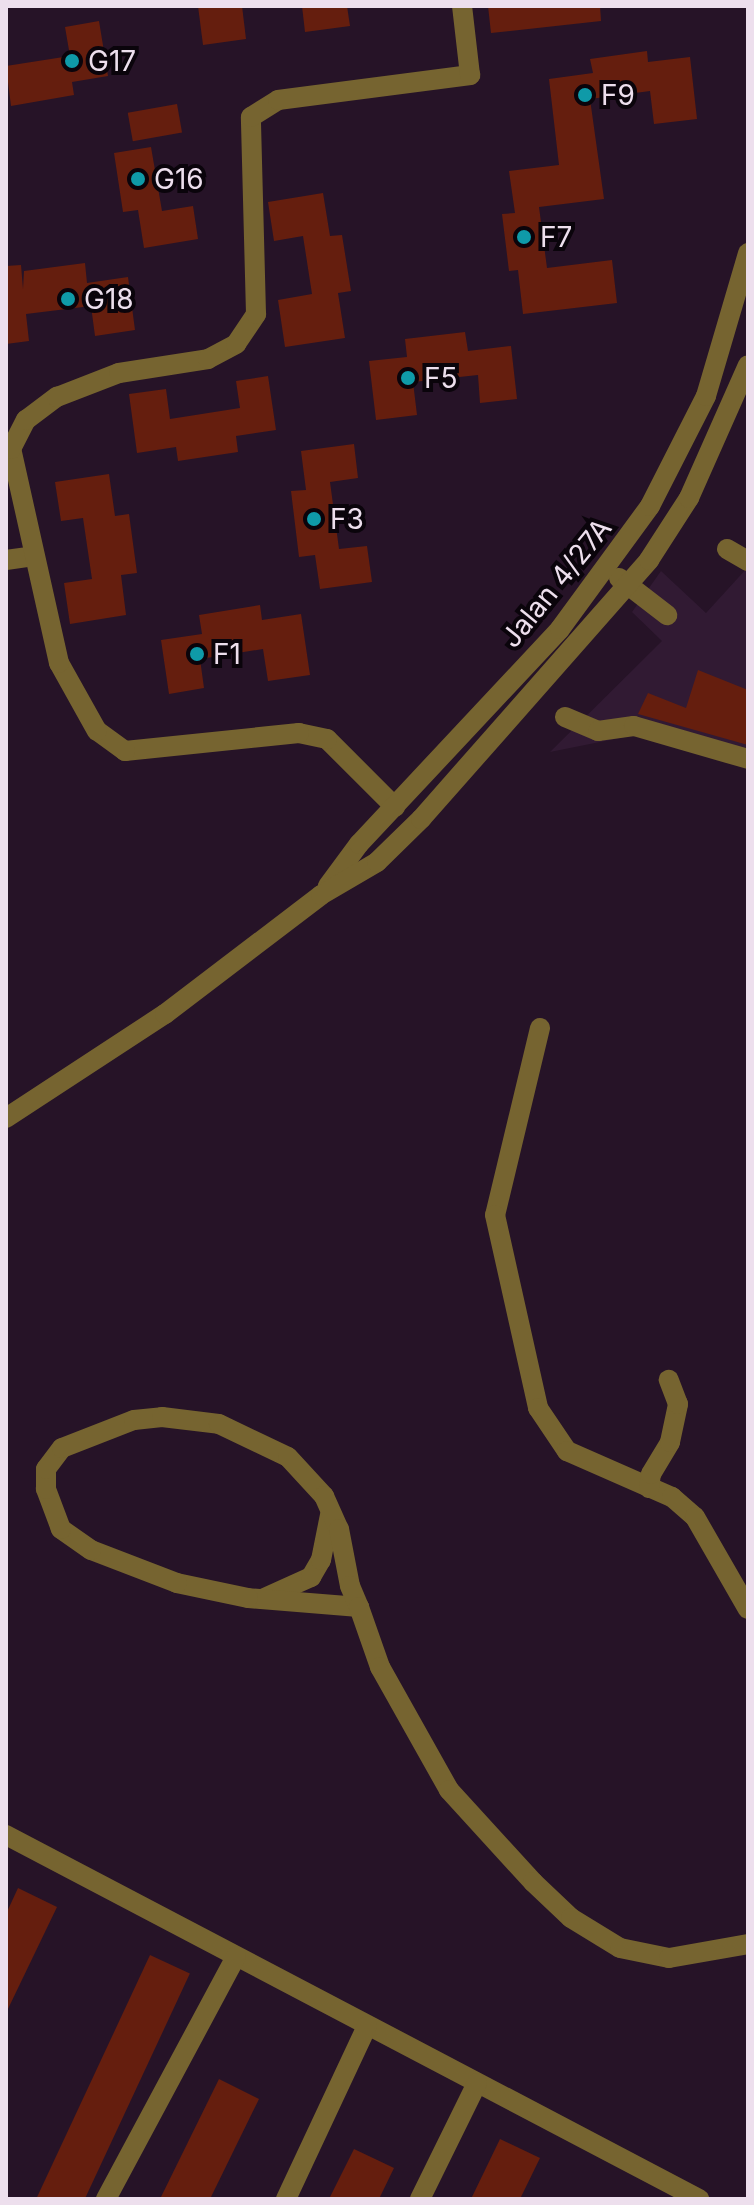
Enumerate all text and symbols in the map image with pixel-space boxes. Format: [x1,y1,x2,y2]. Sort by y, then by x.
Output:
place label: G17 [88,44,136,78]
marker: G17 [63,52,81,70]
place label: F9 [601,78,635,112]
marker: F9 [576,86,594,104]
place label: G16 [154,162,204,196]
marker: G16 [129,170,147,188]
place label: F7 [540,220,572,254]
marker: F7 [515,228,533,246]
place label: G18 [84,282,134,316]
marker: G18 [59,290,77,308]
place label: F5 [424,361,458,395]
marker: F5 [399,369,417,387]
place label: F3 [330,502,364,536]
marker: F3 [305,510,323,528]
street label: Jalan 4/27A [494,512,618,654]
place label: F1 [213,637,241,671]
marker: F1 [188,645,206,663]

